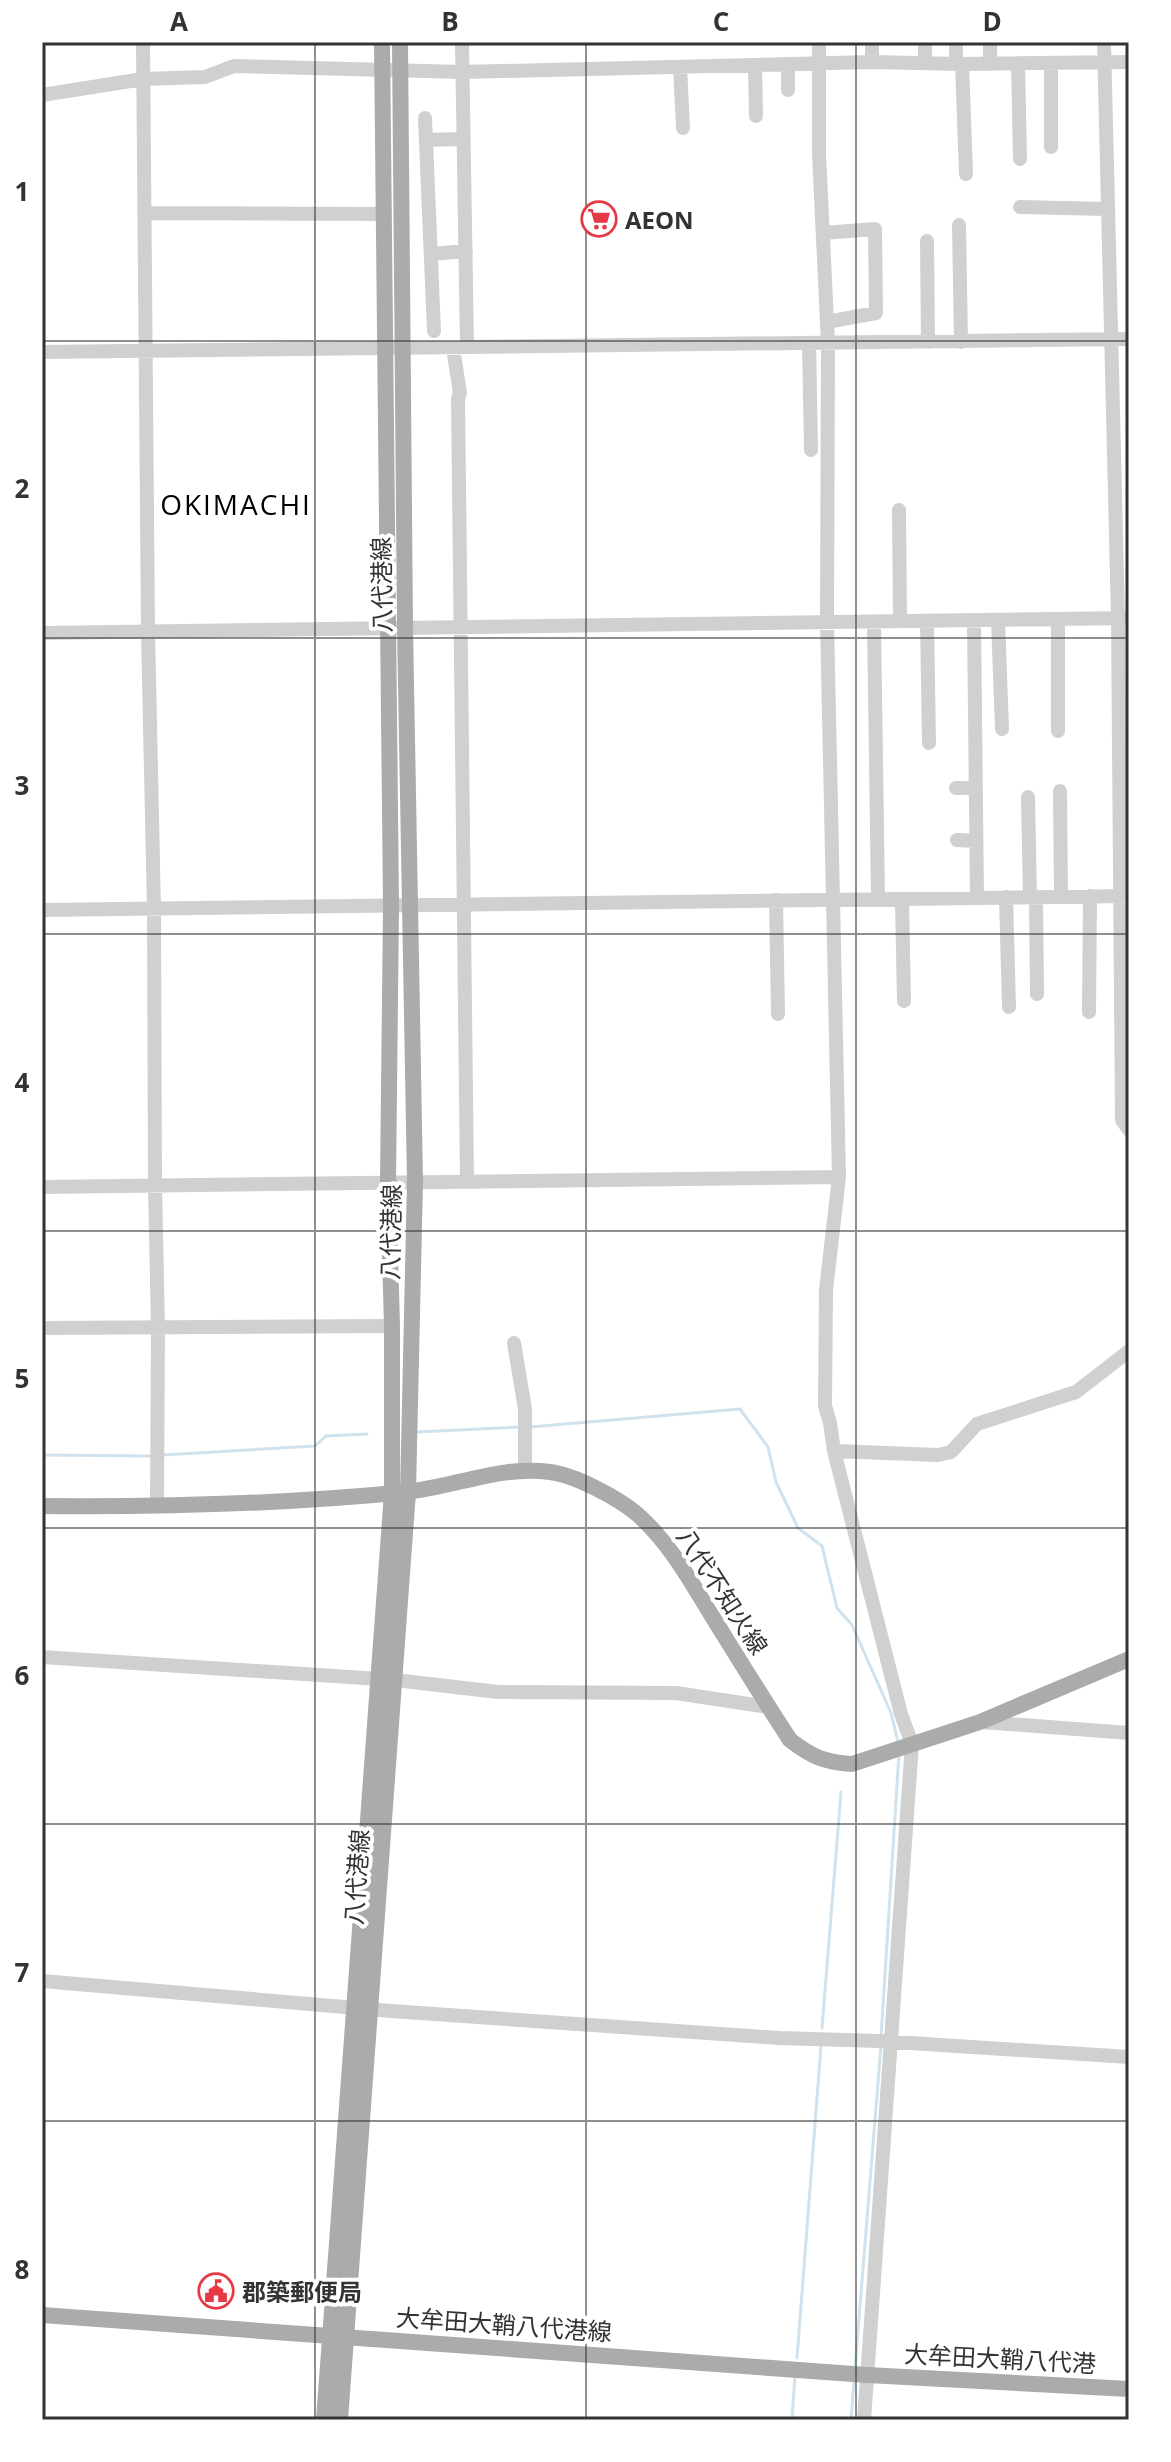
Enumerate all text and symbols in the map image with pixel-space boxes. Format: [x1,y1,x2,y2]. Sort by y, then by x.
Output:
text: A [170,3,188,39]
text: B [441,3,459,39]
text: C [713,3,729,39]
text: D [982,3,1002,39]
text: 1 [15,173,29,209]
supermarket icon: AEON [580,200,618,238]
place label: AEON [625,203,694,236]
text: 2 [15,470,30,506]
district label: OKIMACHI [160,485,312,523]
street label: 八代港線 [364,537,398,633]
text: 3 [15,767,29,803]
text: 4 [15,1064,30,1100]
street label: 八代港線 [373,1184,407,1280]
text: 5 [15,1360,29,1396]
street label: 八代不知火線 [670,1522,776,1660]
text: 6 [15,1657,30,1693]
street label: 八代港線 [336,1828,376,1926]
text: 7 [15,1954,30,1990]
text: 8 [15,2251,29,2287]
public building icon: 郡築郵便局 [197,2272,235,2310]
place label: 郡築郵便局 [242,2275,362,2308]
street label: 大牟田大鞘八代港線 [395,2300,613,2348]
street label: 大牟田大鞘八代港 [903,2336,1097,2380]

